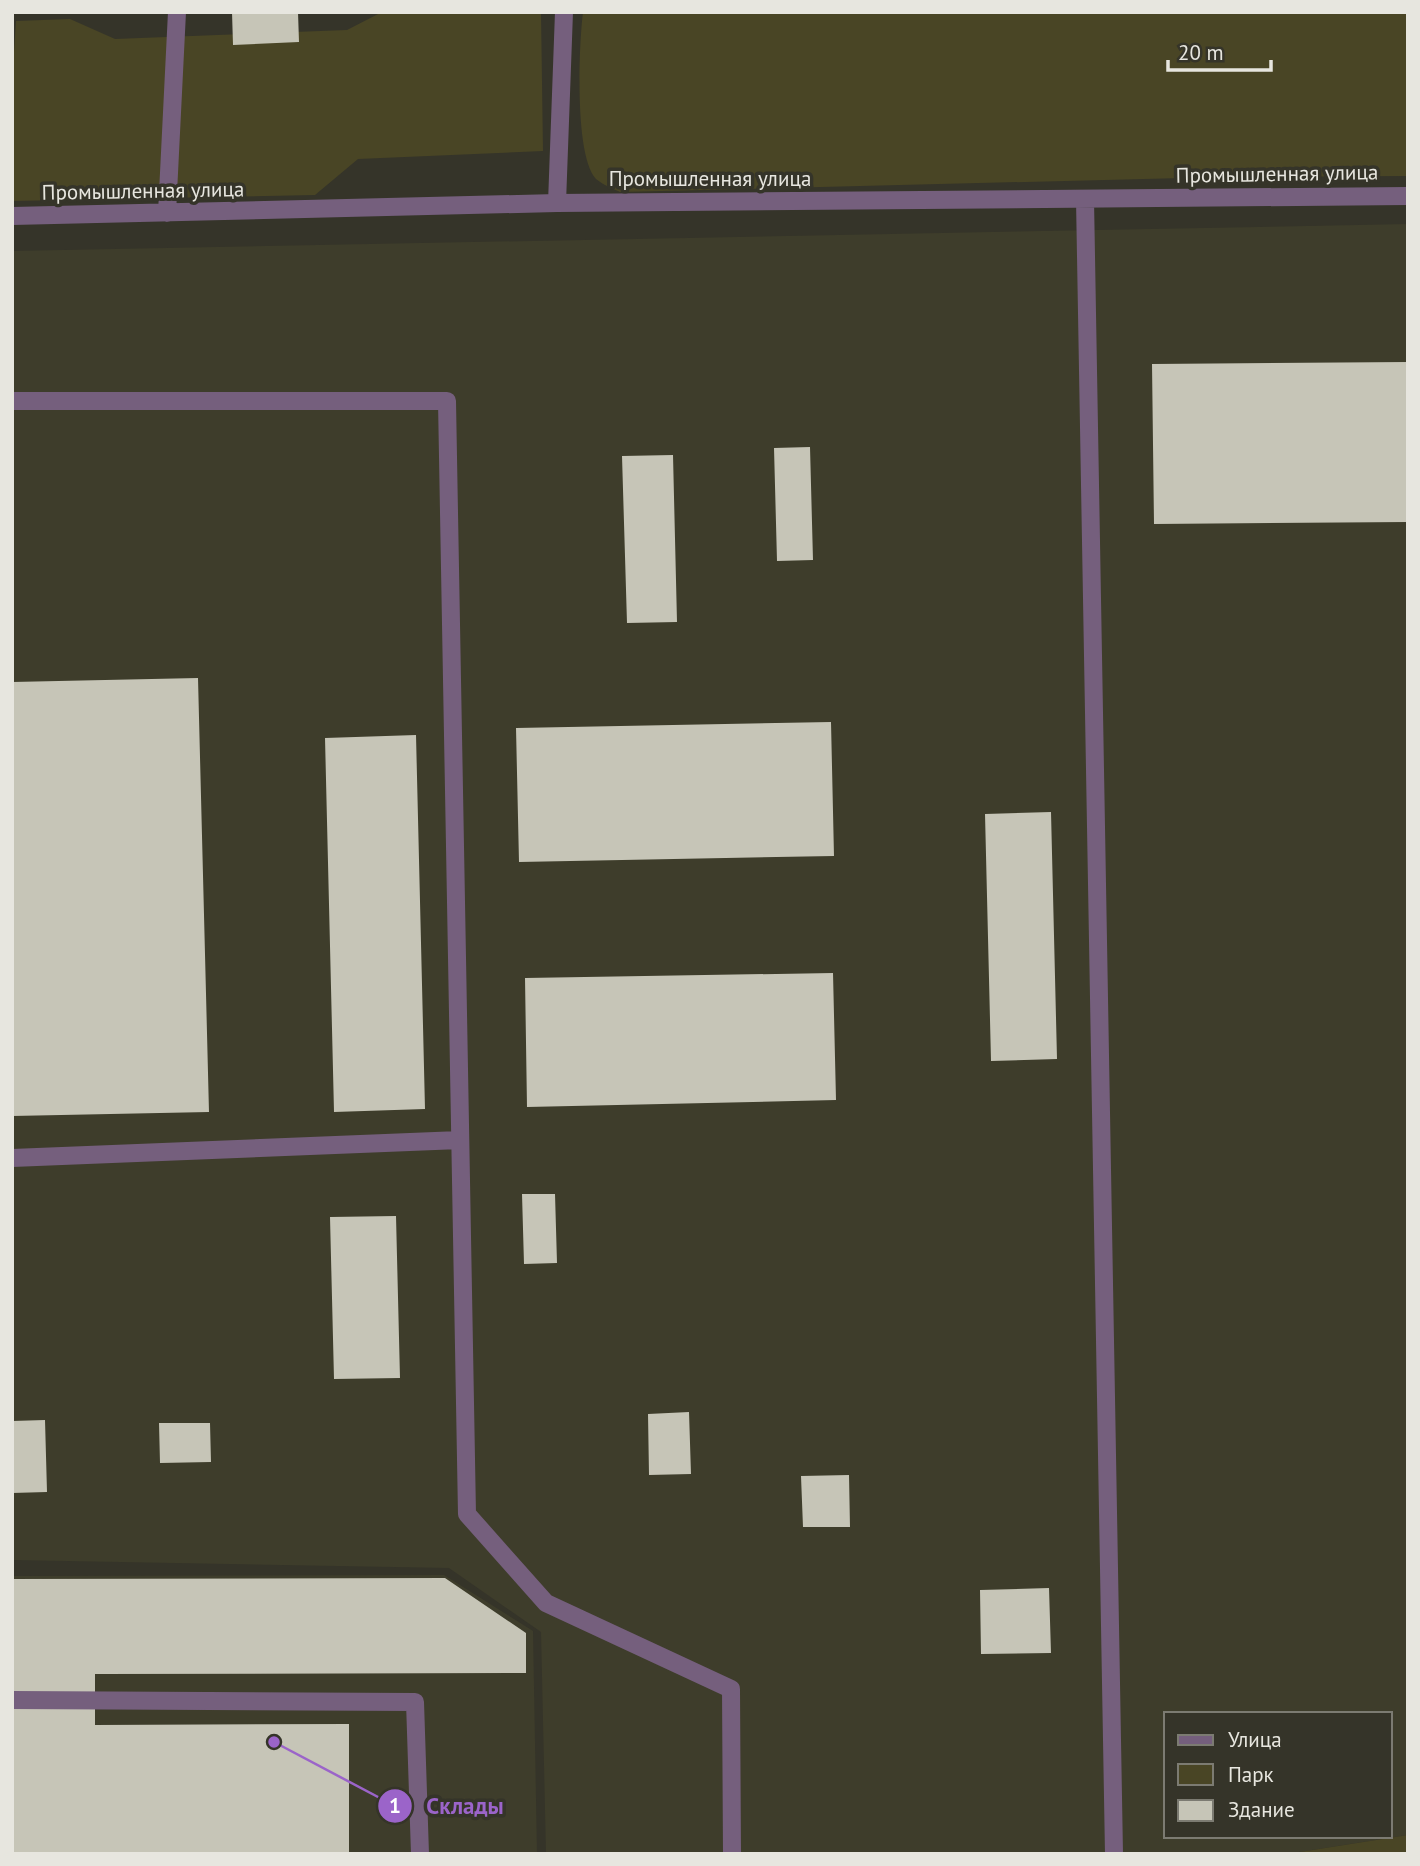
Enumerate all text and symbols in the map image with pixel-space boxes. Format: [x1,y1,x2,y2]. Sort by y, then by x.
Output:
scale bar [1168,28,1271,72]
text: 20 m [1178,39,1224,66]
street label: Промышленная улица [1175,158,1379,189]
street label: Промышленная улица [609,165,811,192]
street label: Промышленная улица [41,175,245,206]
legend [1164,1712,1392,1838]
text: Улица [1228,1726,1282,1753]
text: Парк [1228,1761,1274,1788]
callout: Склады [377,1784,518,1828]
text: Склады [426,1791,504,1820]
text: 1 [389,1792,401,1819]
text: Здание [1228,1796,1295,1823]

